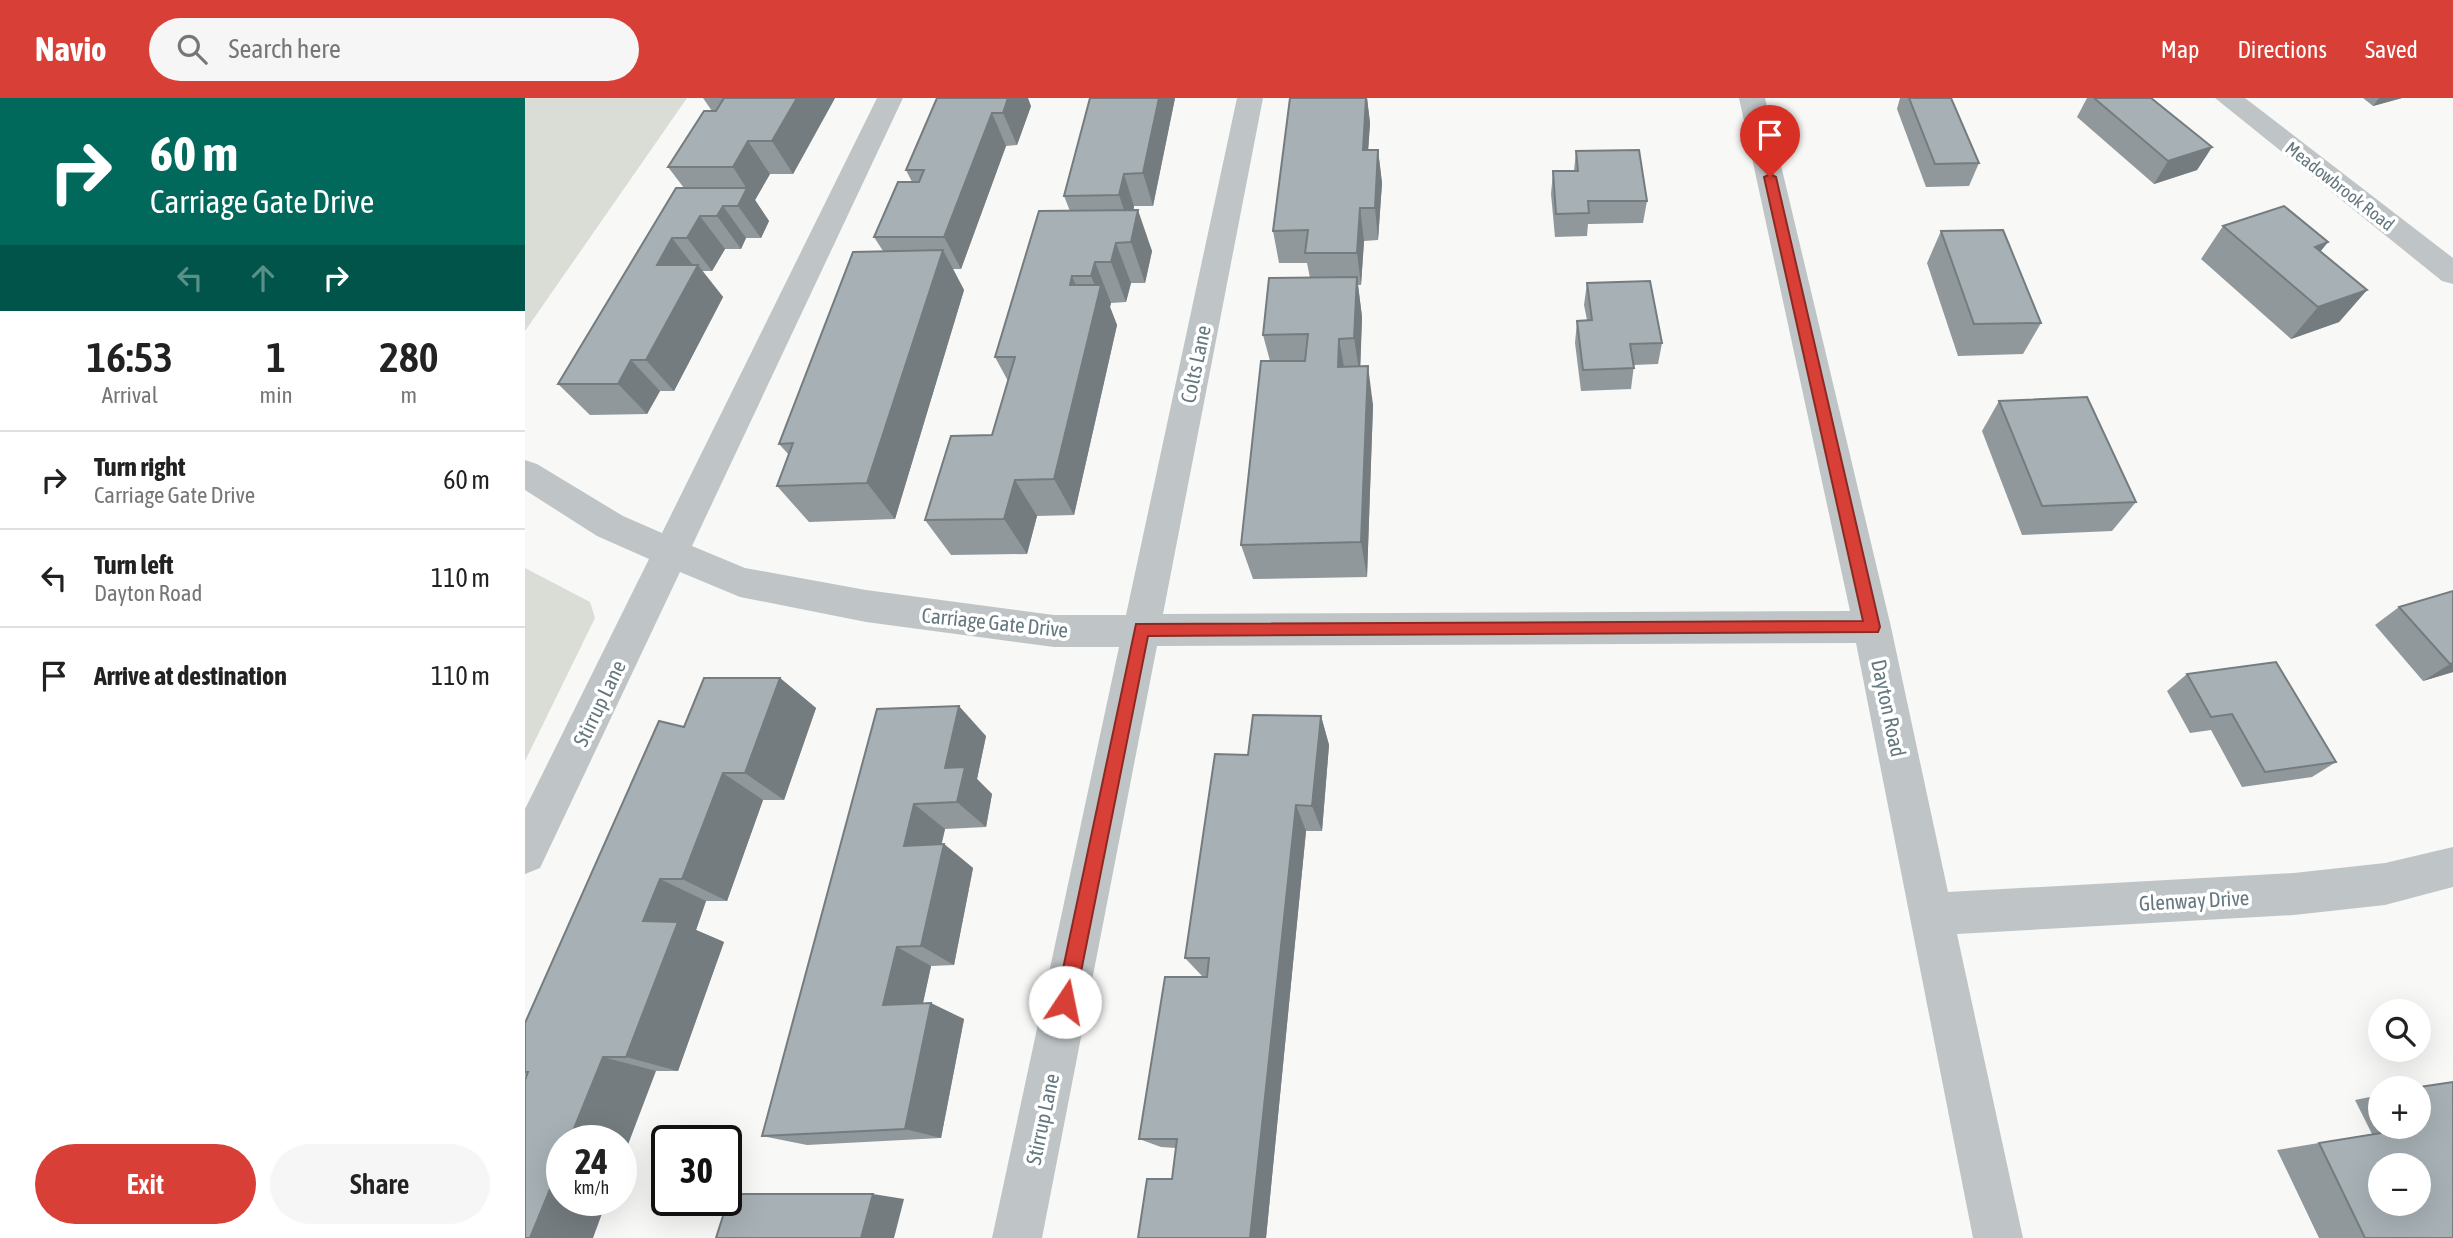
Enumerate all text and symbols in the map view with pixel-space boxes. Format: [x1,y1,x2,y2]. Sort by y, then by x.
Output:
search box [149,18,639,81]
text: Navio [35,30,107,68]
icon: search [173,30,211,68]
text: Search here [229,34,341,64]
text: Map [2161,36,2199,63]
text: Directions [2237,36,2327,63]
text: Saved [2365,36,2418,63]
pin [1740,105,1800,177]
icon: arrive [1751,116,1789,154]
text: 60 m [150,125,238,181]
icon: right [35,126,126,217]
street label: Meadowbrook Road [2282,137,2398,235]
text: Carriage Gate Drive [150,183,374,220]
icon: left [171,259,209,297]
icon: ahead [244,259,282,297]
icon: right [317,259,355,297]
street label: Colts Lane [1175,323,1215,405]
text: 16:53 [87,333,173,381]
text: 1 [266,333,286,381]
text: 280 [379,333,438,381]
text: Arrival [102,382,158,408]
text: min [260,382,293,408]
text: m [401,382,417,408]
text: Turn right [94,452,185,482]
icon: right [35,461,73,499]
text: 60 m [443,465,490,495]
text: Carriage Gate Drive [94,482,255,508]
text: Turn left [94,550,174,580]
icon: left [35,559,73,597]
text: 110 m [431,563,490,593]
text: Dayton Road [94,580,202,606]
street label: Carriage Gate Drive [921,602,1069,642]
street label: Stirrup Lane [568,656,630,750]
icon: arrive [35,657,73,695]
street label: Dayton Road [1867,657,1911,759]
text: Arrive at destination [94,661,287,691]
text: 110 m [431,661,490,691]
street label: Glenway Drive [2138,885,2250,915]
position arrow [1028,965,1102,1039]
map controls [2368,999,2431,1216]
button: search [2368,999,2431,1062]
street label: Stirrup Lane [1021,1071,1063,1167]
button: + [2368,1076,2431,1139]
speed limit sign: 30 [651,1125,742,1216]
text: 24 [575,1141,608,1181]
button: Exit [35,1144,256,1224]
button: Share [270,1144,490,1224]
button: − [2368,1153,2431,1216]
text: km/h [574,1177,609,1198]

